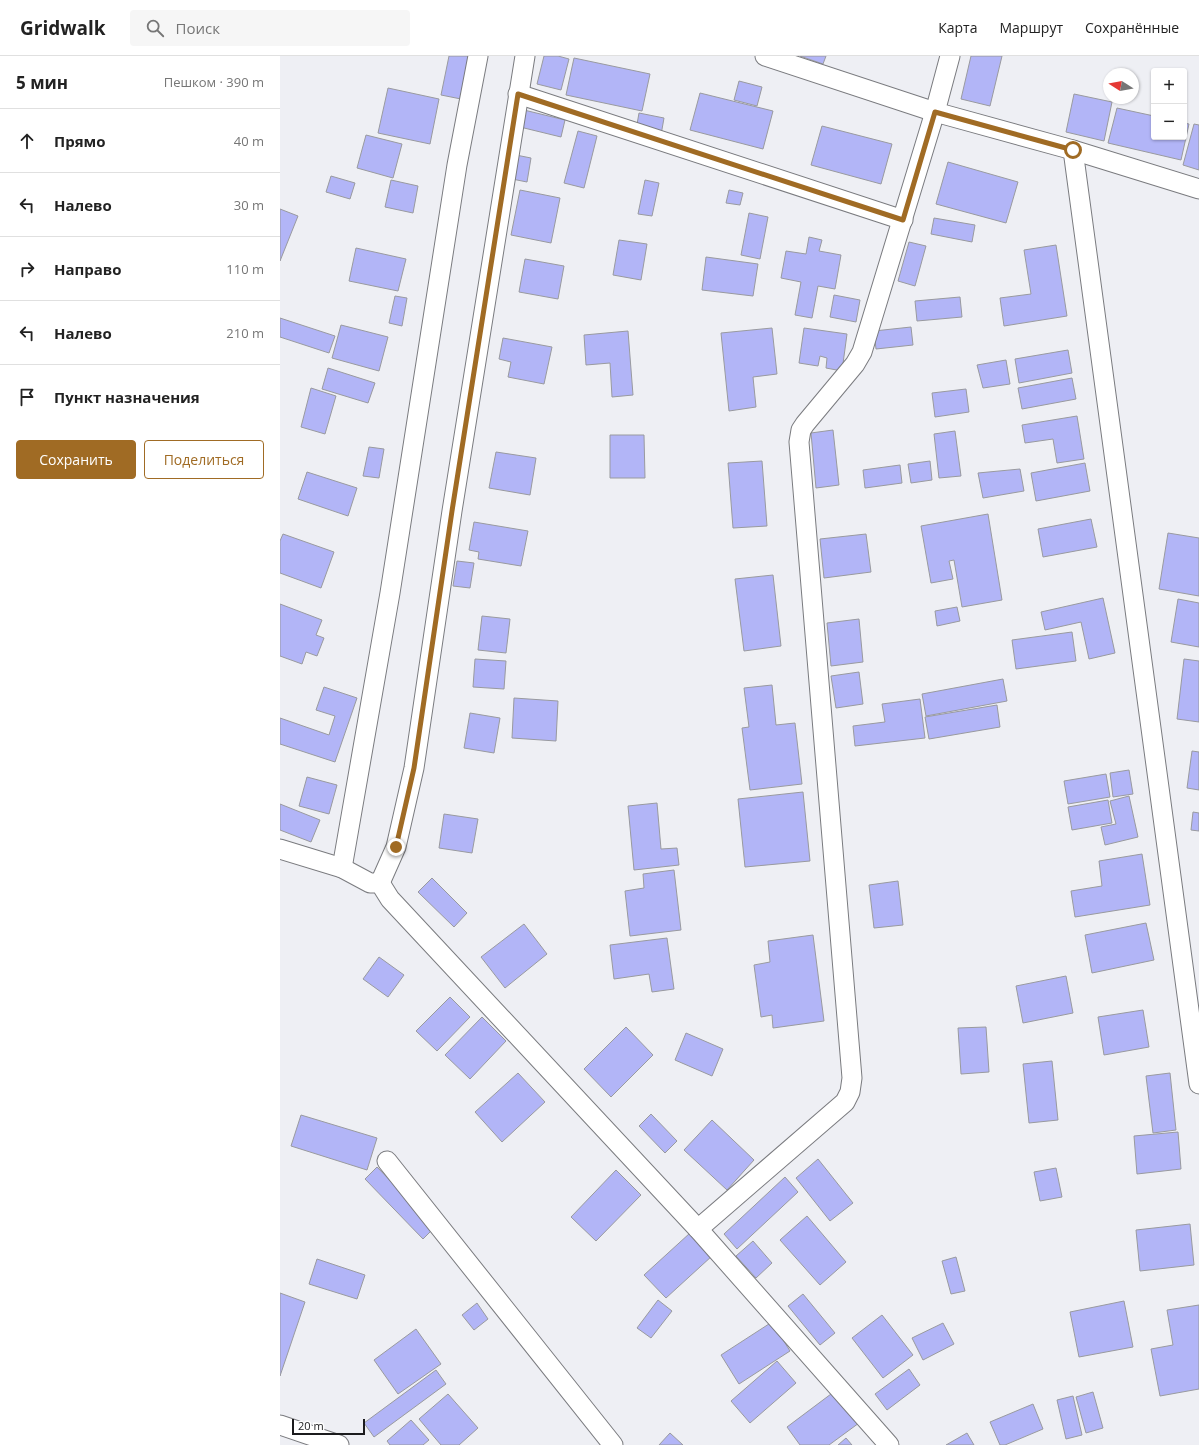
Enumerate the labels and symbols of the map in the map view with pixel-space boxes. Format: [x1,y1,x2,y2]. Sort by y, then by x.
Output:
north arrow [1103,68,1139,104]
route start [1064,141,1082,159]
route end [387,838,405,856]
scale bar [292,1417,365,1436]

